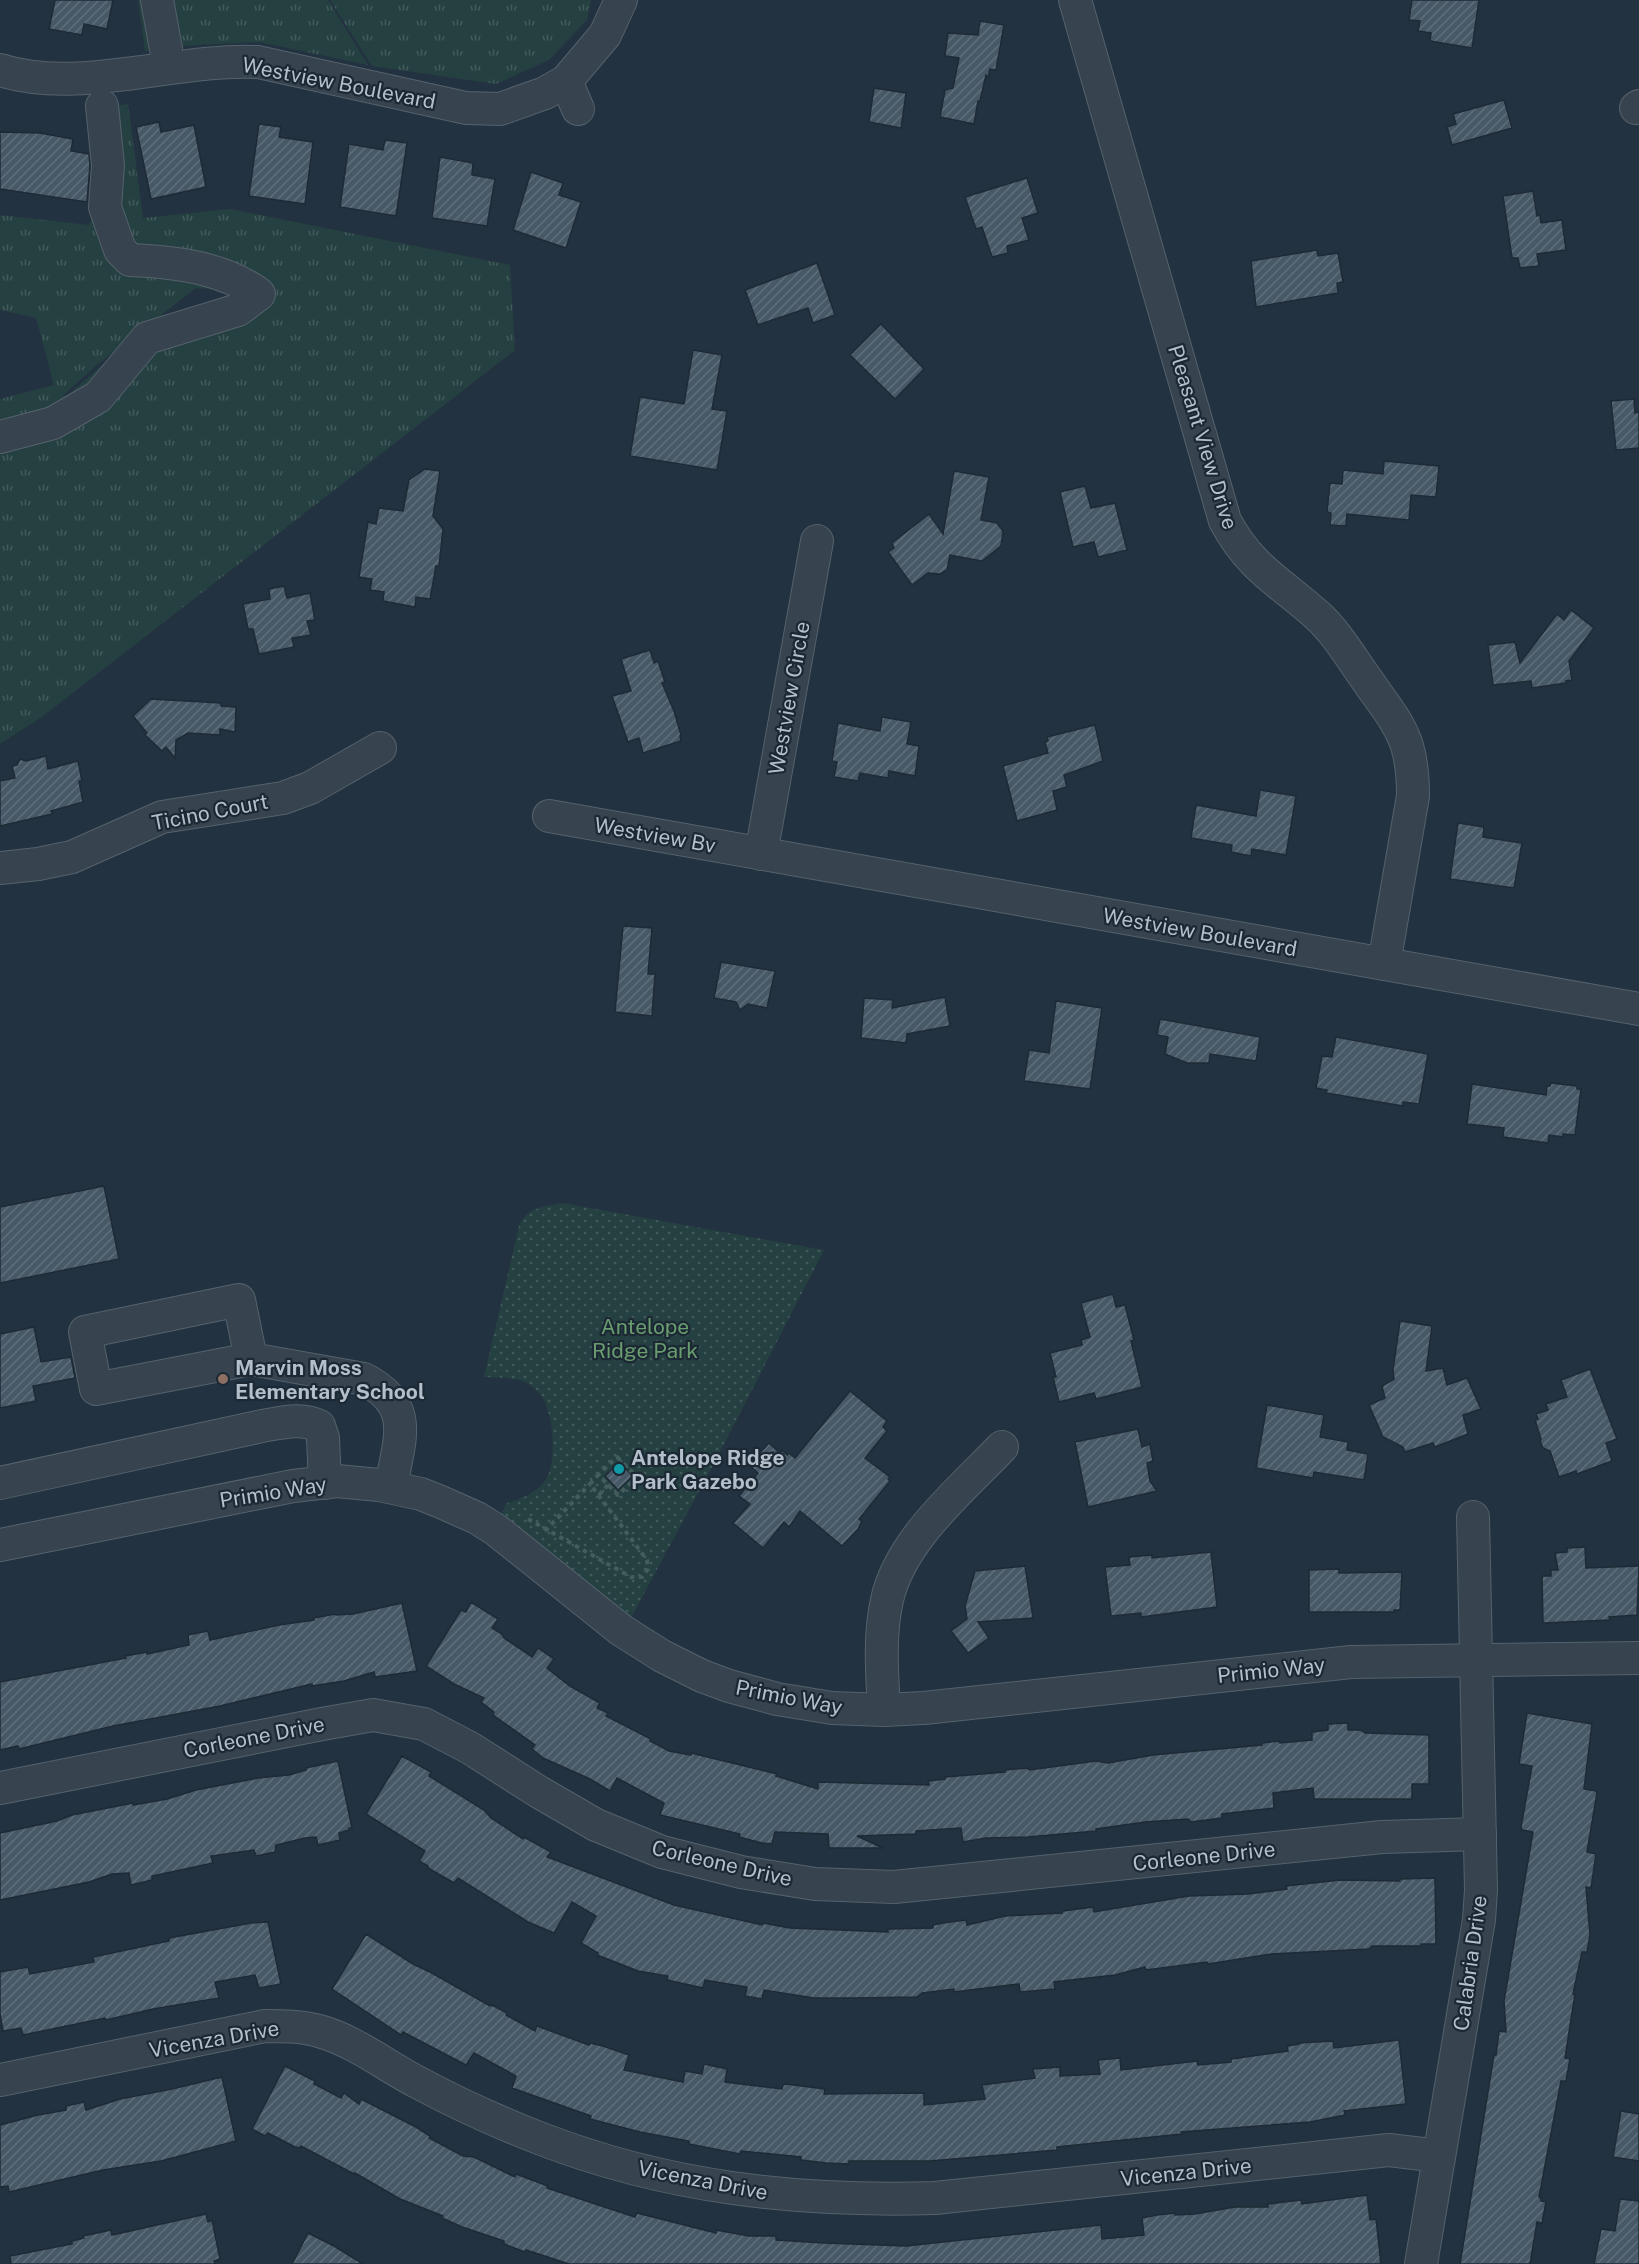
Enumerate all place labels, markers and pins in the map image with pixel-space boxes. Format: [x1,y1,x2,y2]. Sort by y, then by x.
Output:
place label: Marvin Moss Elementary School [235,1355,425,1404]
marker: Marvin Moss Elementary School [216,1372,230,1386]
place label: Antelope Ridge Park Gazebo [631,1445,785,1494]
marker: Antelope Ridge Park Gazebo [612,1462,626,1476]

